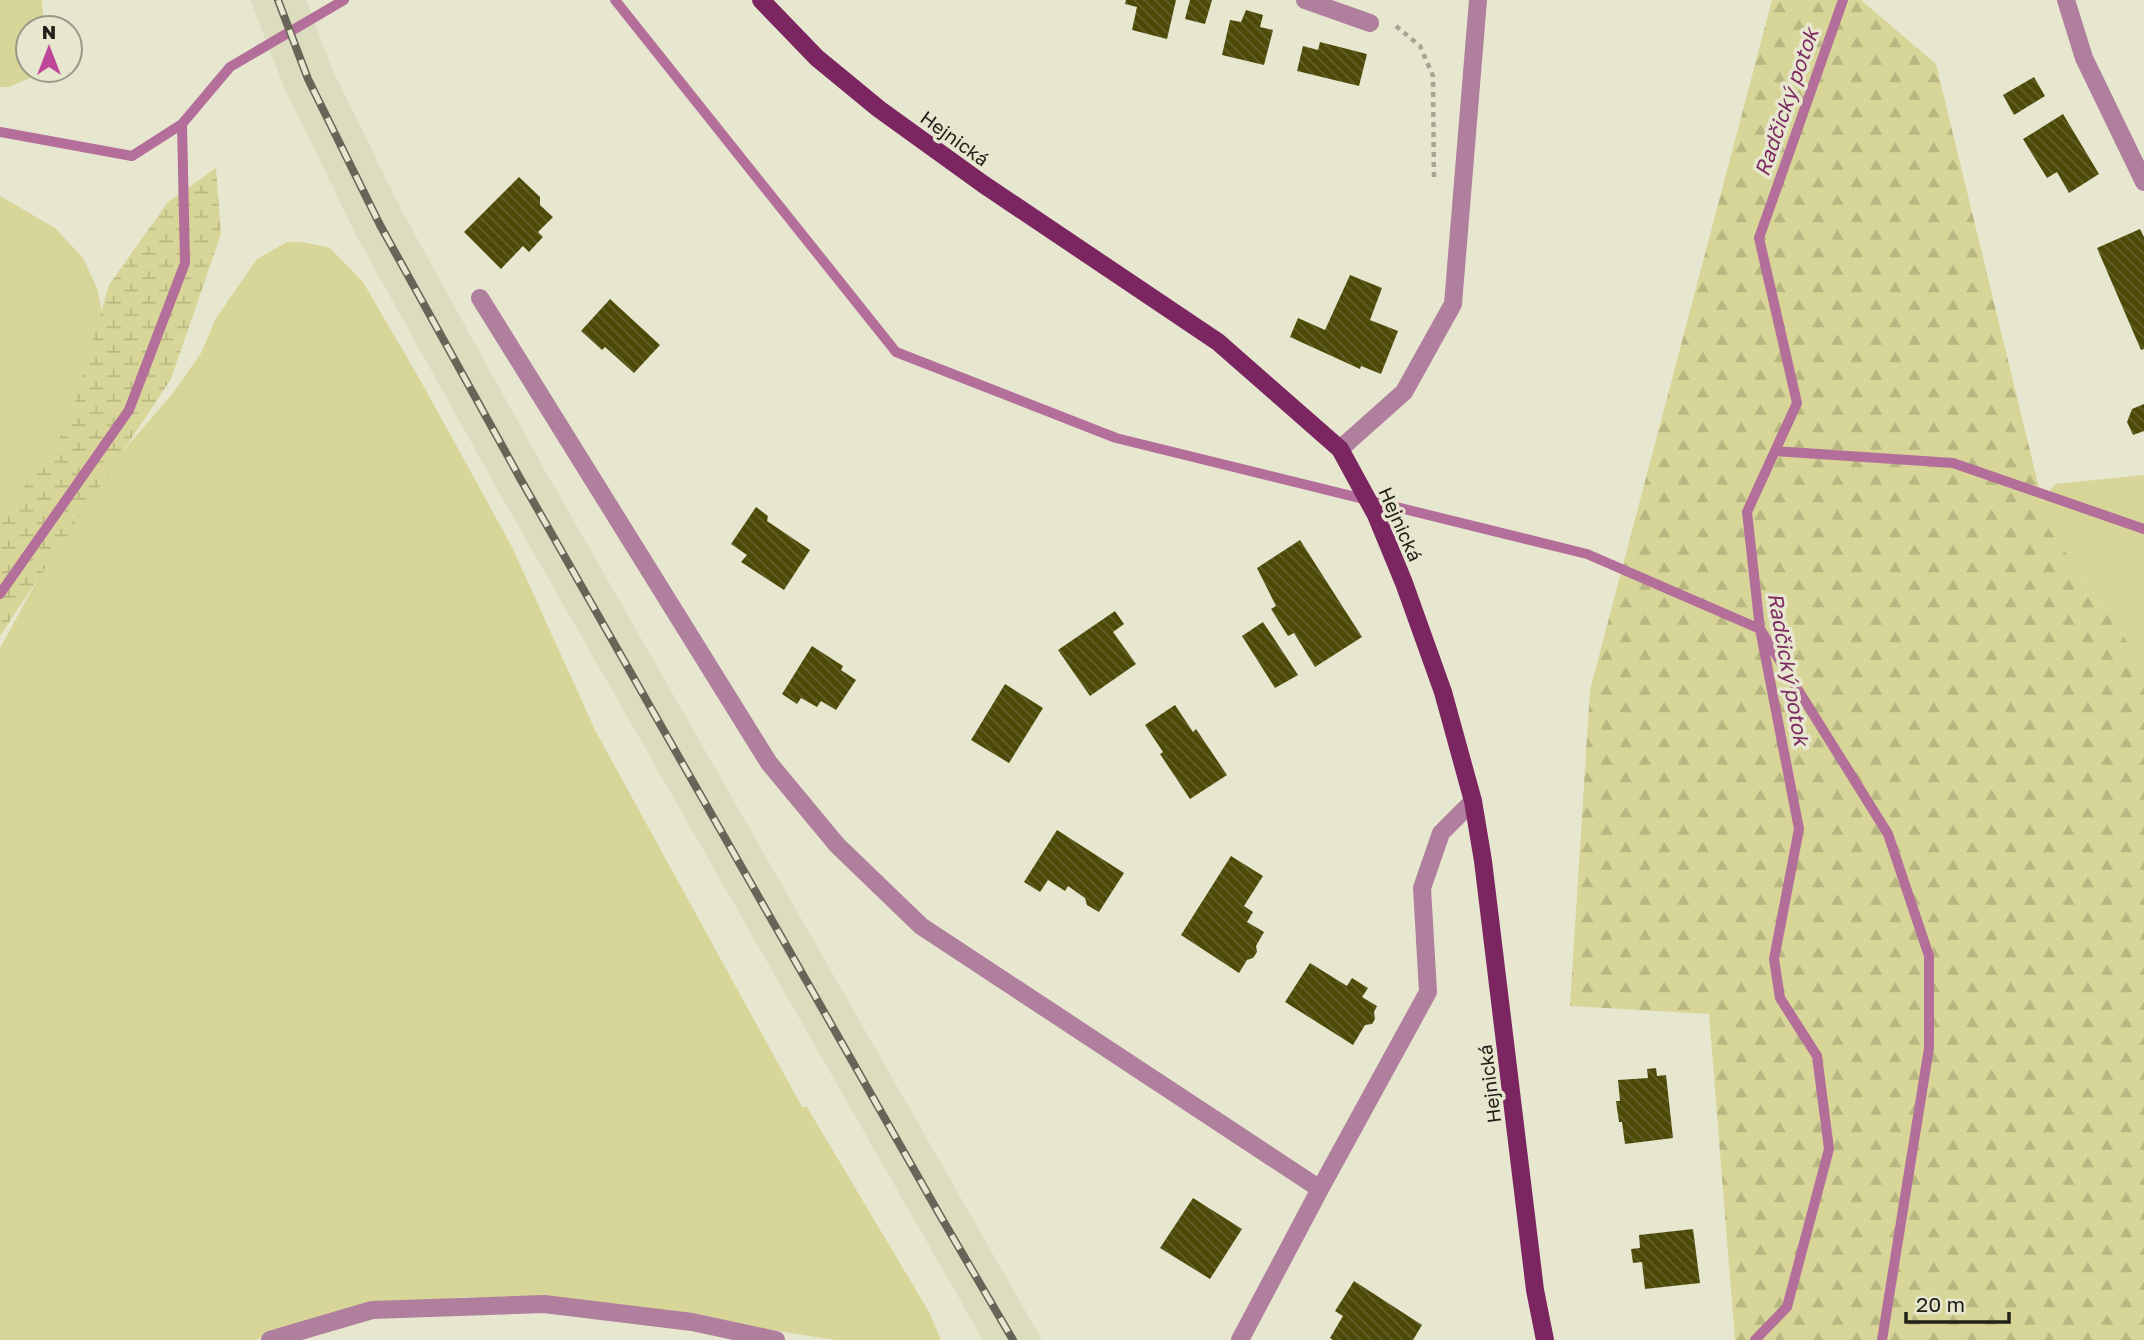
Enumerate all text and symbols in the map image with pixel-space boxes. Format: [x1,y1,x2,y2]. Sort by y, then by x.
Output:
north arrow [14,14,84,84]
text: N [42,20,56,43]
water label: Radčický potok [1749,23,1824,179]
street label: Hejnická [916,105,994,171]
street label: Hejnická [1374,483,1428,565]
water label: Radčický potok [1763,590,1816,750]
street label: Hejnická [1473,1043,1505,1125]
scale bar [1906,1280,2009,1324]
text: 20 m [1916,1291,1965,1317]

